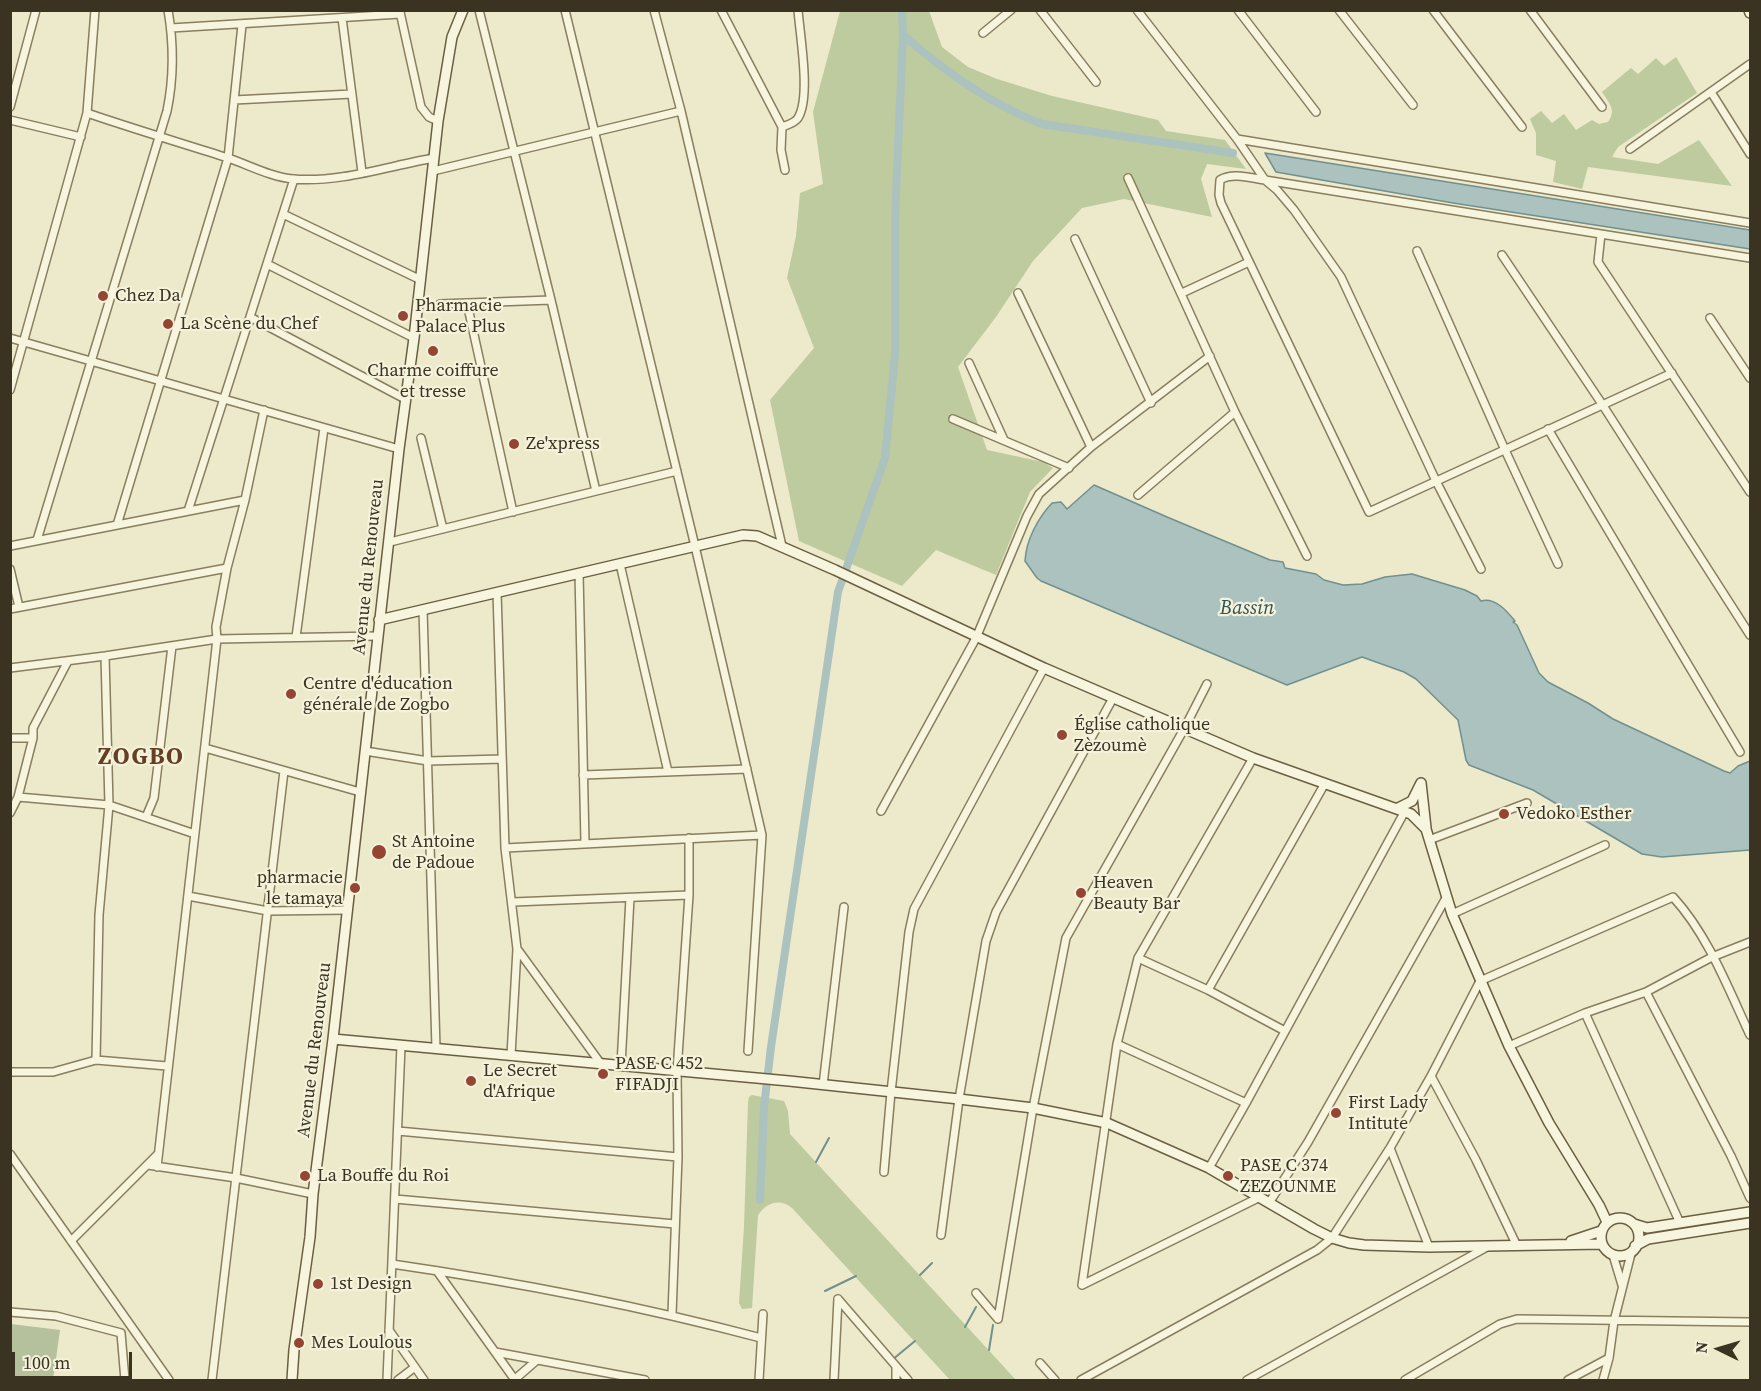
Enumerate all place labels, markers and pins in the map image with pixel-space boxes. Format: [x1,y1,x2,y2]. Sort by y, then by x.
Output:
place label: Chez Da [115,285,181,307]
marker: Chez Da [96,289,110,303]
place label: Pharmacie Palace Plus [415,295,505,338]
marker: Pharmacie Palace Plus [396,309,410,323]
place label: La Scène du Chef [180,313,318,335]
marker: La Scène du Chef [161,317,175,331]
marker: Charme coiffure et tresse [426,344,440,358]
place label: Charme coiffure et tresse [367,360,499,403]
place label: Ze'xpress [526,433,600,455]
marker: Ze'xpress [507,437,521,451]
place label: Centre d'éducation générale de Zogbo [303,673,453,716]
marker: Centre d'éducation générale de Zogbo [284,687,298,701]
place label: Église catholique Zèzoumè [1074,714,1210,756]
marker: Église catholique Zèzoumè [1055,728,1069,742]
place label: Vedoko Esther [1516,803,1632,825]
marker: Vedoko Esther [1497,807,1511,821]
place label: St Antoine de Padoue [392,831,475,874]
marker: St Antoine de Padoue [370,843,388,861]
place label: pharmacie le tamaya [256,867,343,910]
place label: Heaven Beauty Bar [1093,872,1180,914]
marker: pharmacie le tamaya [348,881,362,895]
marker: Heaven Beauty Bar [1074,886,1088,900]
place label: PASE C 452 FIFADJI [615,1053,703,1096]
place label: Le Secret d'Afrique [483,1060,557,1102]
marker: PASE C 452 FIFADJI [596,1067,610,1081]
marker: Le Secret d'Afrique [464,1074,478,1088]
place label: First Lady Intitute [1348,1092,1428,1134]
marker: First Lady Intitute [1329,1106,1343,1120]
place label: PASE C 374 ZEZOUNME [1240,1155,1336,1198]
place label: La Bouffe du Roi [317,1165,449,1187]
marker: La Bouffe du Roi [298,1169,312,1183]
marker: PASE C 374 ZEZOUNME [1221,1169,1235,1183]
place label: 1st Design [330,1273,412,1295]
marker: 1st Design [311,1277,325,1291]
place label: Mes Loulous [311,1332,412,1354]
marker: Mes Loulous [292,1336,306,1350]

